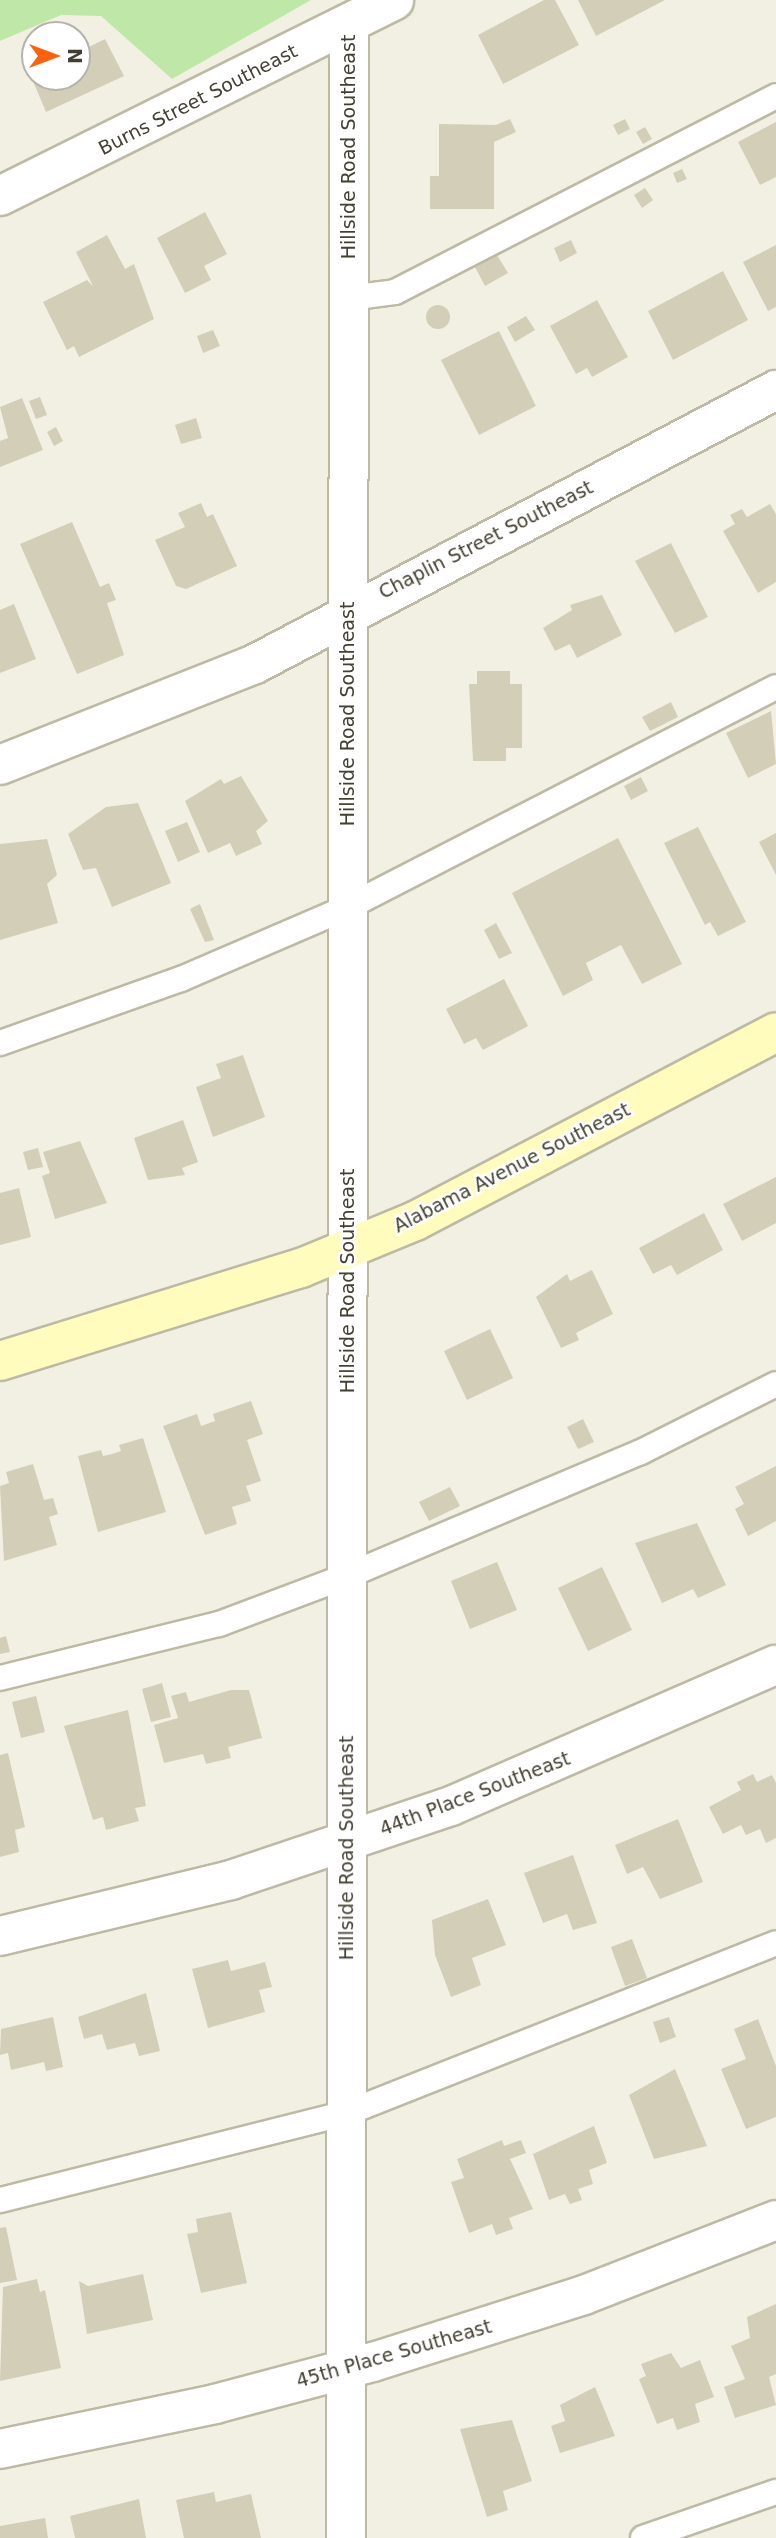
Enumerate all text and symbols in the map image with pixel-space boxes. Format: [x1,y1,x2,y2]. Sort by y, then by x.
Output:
north arrow [21,21,91,91]
street label: Hillside Road Southeast [338,35,360,259]
street label: Burns Street Southeast [95,40,301,160]
text: N [64,48,86,64]
street label: Chaplin Street Southeast [375,476,597,604]
street label: Hillside Road Southeast [337,602,359,826]
street label: Alabama Avenue Southeast [390,1098,634,1238]
street label: Hillside Road Southeast [337,1169,359,1393]
street label: Hillside Road Southeast [336,1736,358,1960]
street label: 44th Place Southeast [377,1747,573,1841]
street label: 45th Place Southeast [294,2315,494,2393]

